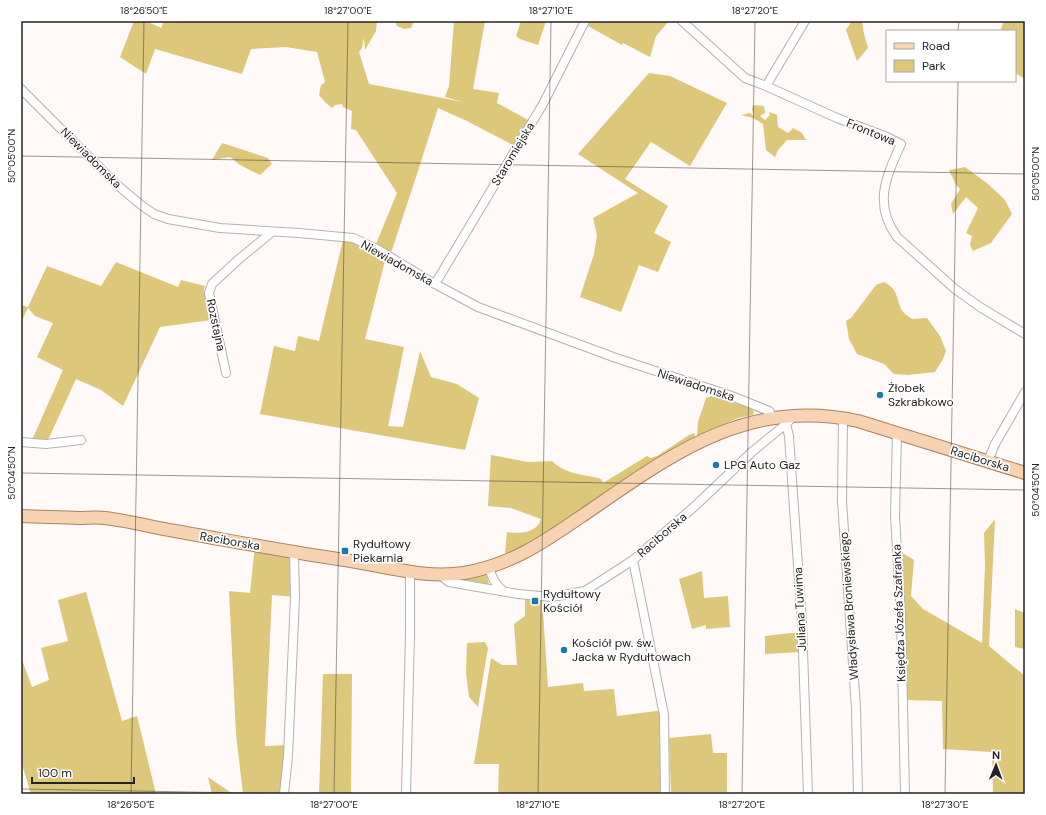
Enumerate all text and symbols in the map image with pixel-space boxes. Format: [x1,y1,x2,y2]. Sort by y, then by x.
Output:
text: 18°26'50"E [120,4,168,17]
text: 18°27'00"E [324,4,372,17]
text: 18°27'10"E [529,4,573,17]
text: 18°27'20"E [732,4,779,17]
legend [886,30,1016,82]
text: Road [922,38,950,54]
text: Park [922,58,946,74]
street label: Frontowa [844,115,898,149]
street label: Staromiejska [488,119,538,189]
street label: Niewiadomska [57,124,125,192]
text: 50°05'00"N [5,129,18,183]
text: 50°05'00"N [1029,147,1042,201]
street label: Niewiadomska [358,237,436,289]
street label: Rozstajna [203,298,229,352]
street label: Niewiadomska [655,365,737,405]
place label: Żłobek Szkrabkowo [888,380,954,410]
marker: Żłobek Szkrabkowo [875,390,885,400]
street label: Raciborska [949,442,1011,476]
text: 50°04'50"N [5,446,18,500]
place label: LPG Auto Gaz [724,457,800,473]
marker: LPG Auto Gaz [711,460,721,470]
text: 50°04'50"N [1029,463,1042,517]
street label: Raciborska [634,509,690,561]
street label: Raciborska [199,528,261,554]
street label: Władysława Broniewskiego [836,531,862,681]
place label: Rydułtowy Piekarnia [353,536,411,566]
street label: Księdza Józefa Szafranka [889,544,909,682]
marker: Rydułtowy Piekarnia [340,546,350,556]
street label: Juliana Tuwima [790,567,810,651]
place label: Rydułtowy Kościół [543,586,601,616]
marker: Rydułtowy Kościół [530,596,540,606]
place label: Kościół pw. św. Jacka w Rydułtowach [572,635,691,665]
marker: Kościół pw. św. Jacka w Rydułtowach [559,645,569,655]
north arrow [976,745,1016,785]
text: N [992,748,1000,762]
scale bar [32,759,134,785]
text: 100 m [38,765,72,781]
text: 18°26'50"E [107,798,155,811]
text: 18°27'00"E [310,798,358,811]
text: 18°27'10"E [516,798,560,811]
text: 18°27'20"E [719,798,766,811]
text: 18°27'30"E [922,798,969,811]

